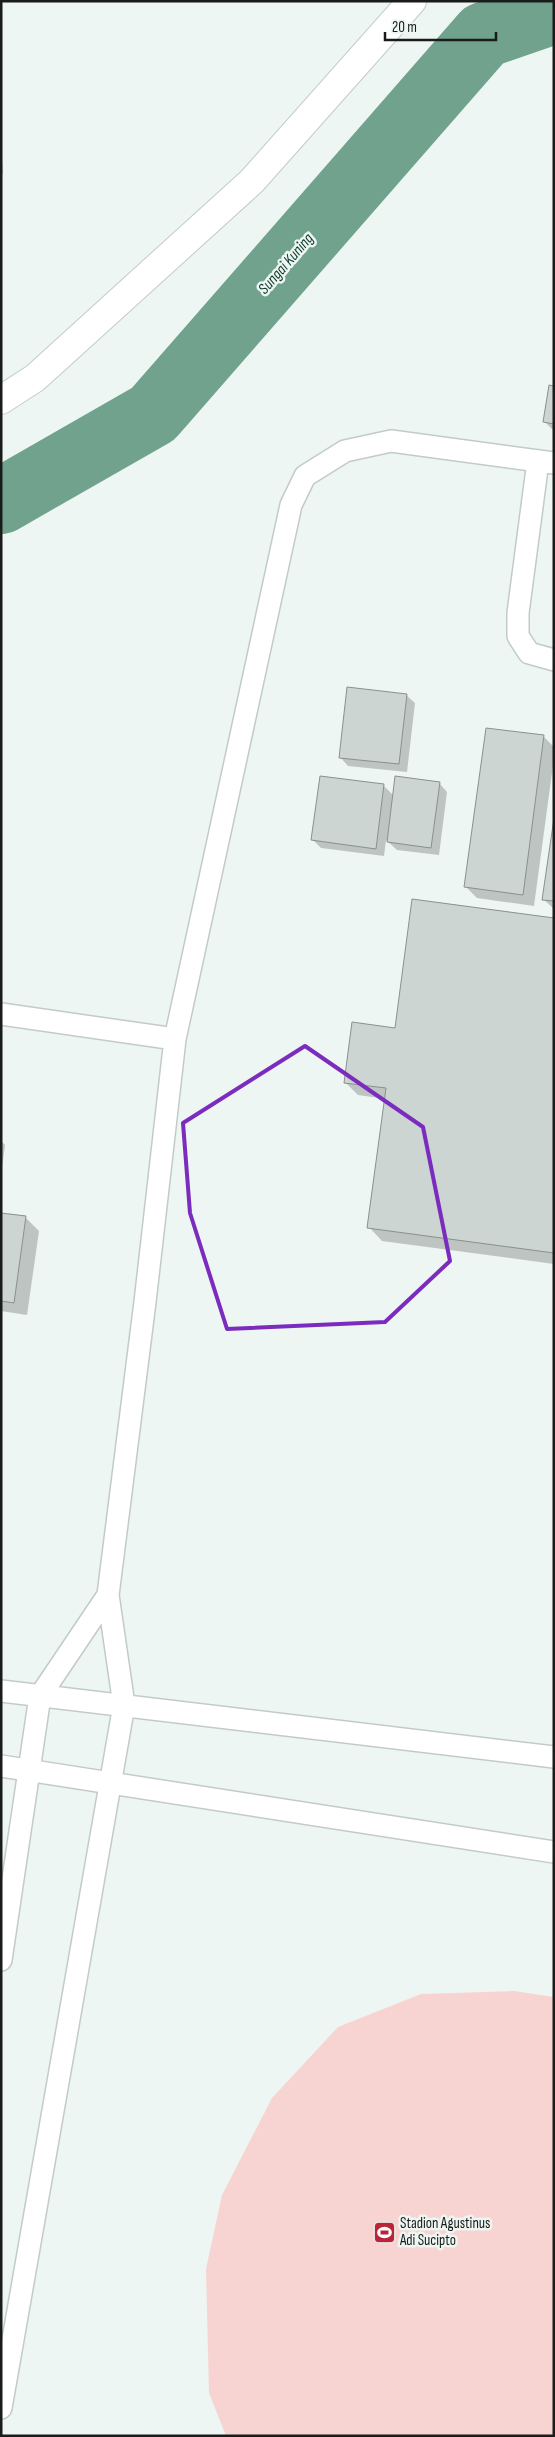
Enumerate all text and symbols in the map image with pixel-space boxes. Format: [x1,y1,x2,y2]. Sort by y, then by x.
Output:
scale bar [385,10,496,42]
text: 20 m [392,18,417,37]
water label: Sungai Kuning [254,229,318,298]
place label: Stadion Agustinus Adi Sucipto [399,2214,490,2250]
sports icon: Stadion Agustinus Adi Sucipto [372,2220,396,2244]

